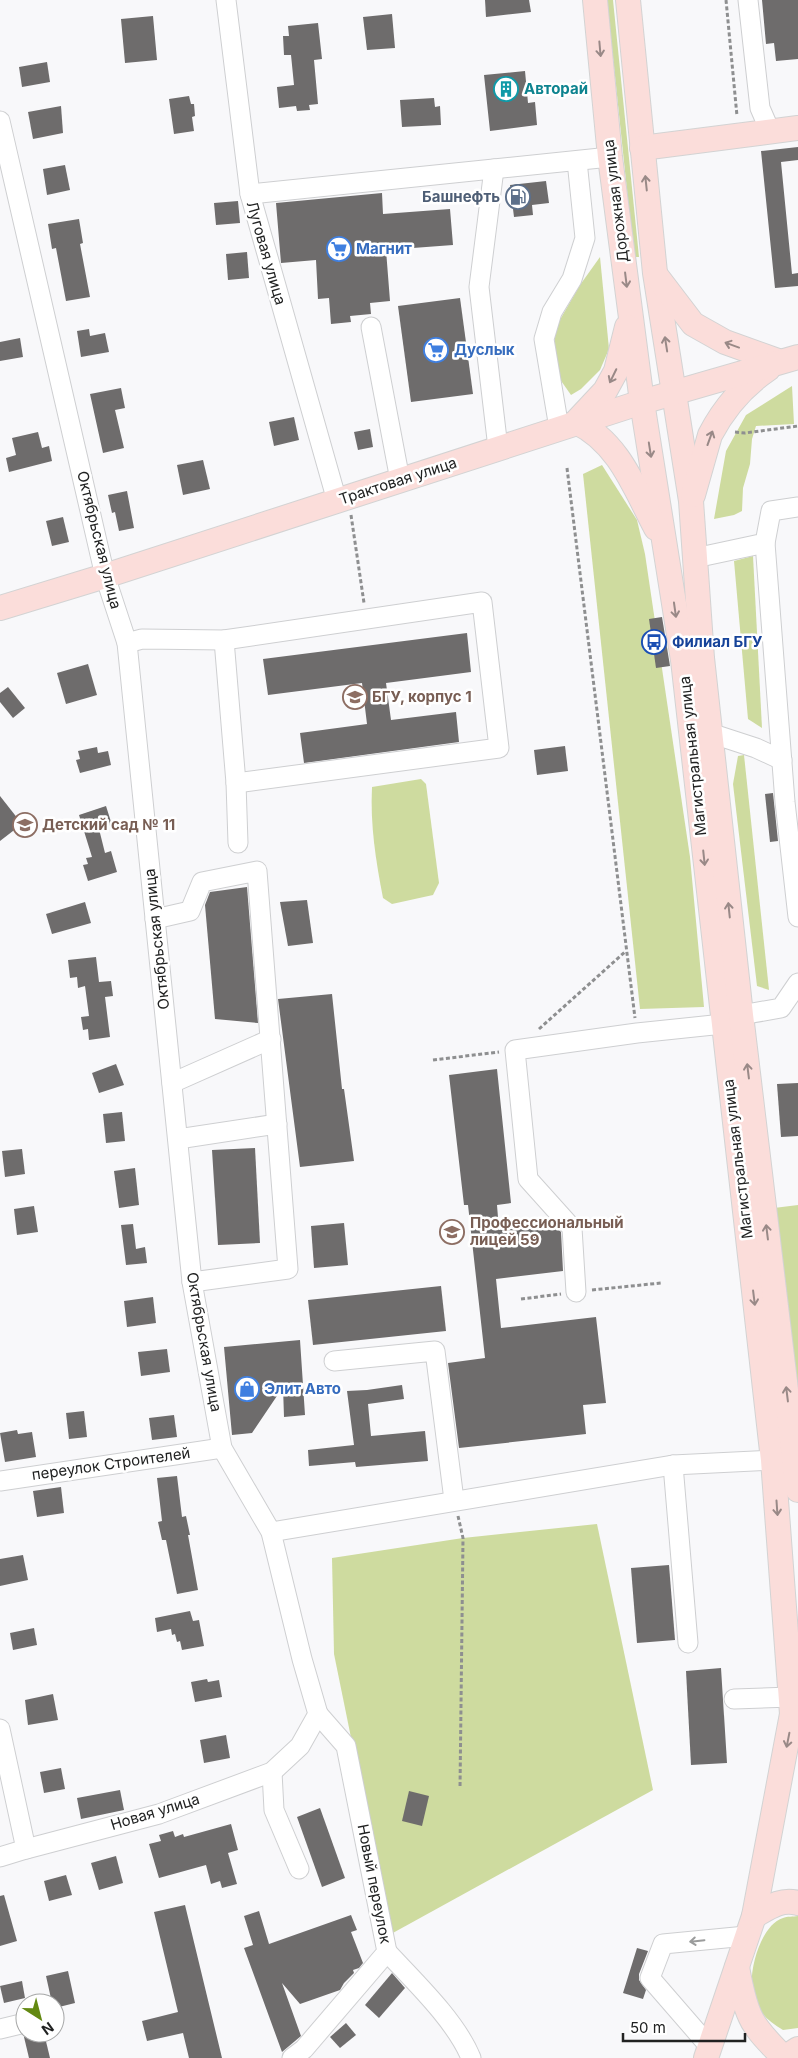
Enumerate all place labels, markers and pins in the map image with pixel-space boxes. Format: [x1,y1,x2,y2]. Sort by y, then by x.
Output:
building icon: Авторай [493,76,519,102]
place label: Авторай [524,79,588,98]
fuel station icon: Башнефть [505,184,531,210]
place label: Башнефть [422,187,500,206]
supermarket icon: Магнит [326,236,352,262]
place label: Магнит [356,239,412,258]
supermarket icon: Дуслык [423,337,449,363]
place label: Дуслык [454,340,515,359]
bus stop icon: Филиал БГУ [641,629,667,655]
place label: Филиал БГУ [672,632,763,651]
school or university icon: БГУ, корпус 1 [342,684,368,710]
place label: БГУ, корпус 1 [372,687,472,706]
school or university icon: Детский сад № 11 [12,812,38,838]
place label: Детский сад № 11 [42,815,175,834]
place label: Профессиональный лицей 59 [470,1213,624,1249]
school or university icon: Профессиональный лицей 59 [439,1219,465,1245]
shop icon: Элит Авто [234,1376,260,1402]
place label: Элит Авто [264,1379,341,1398]

